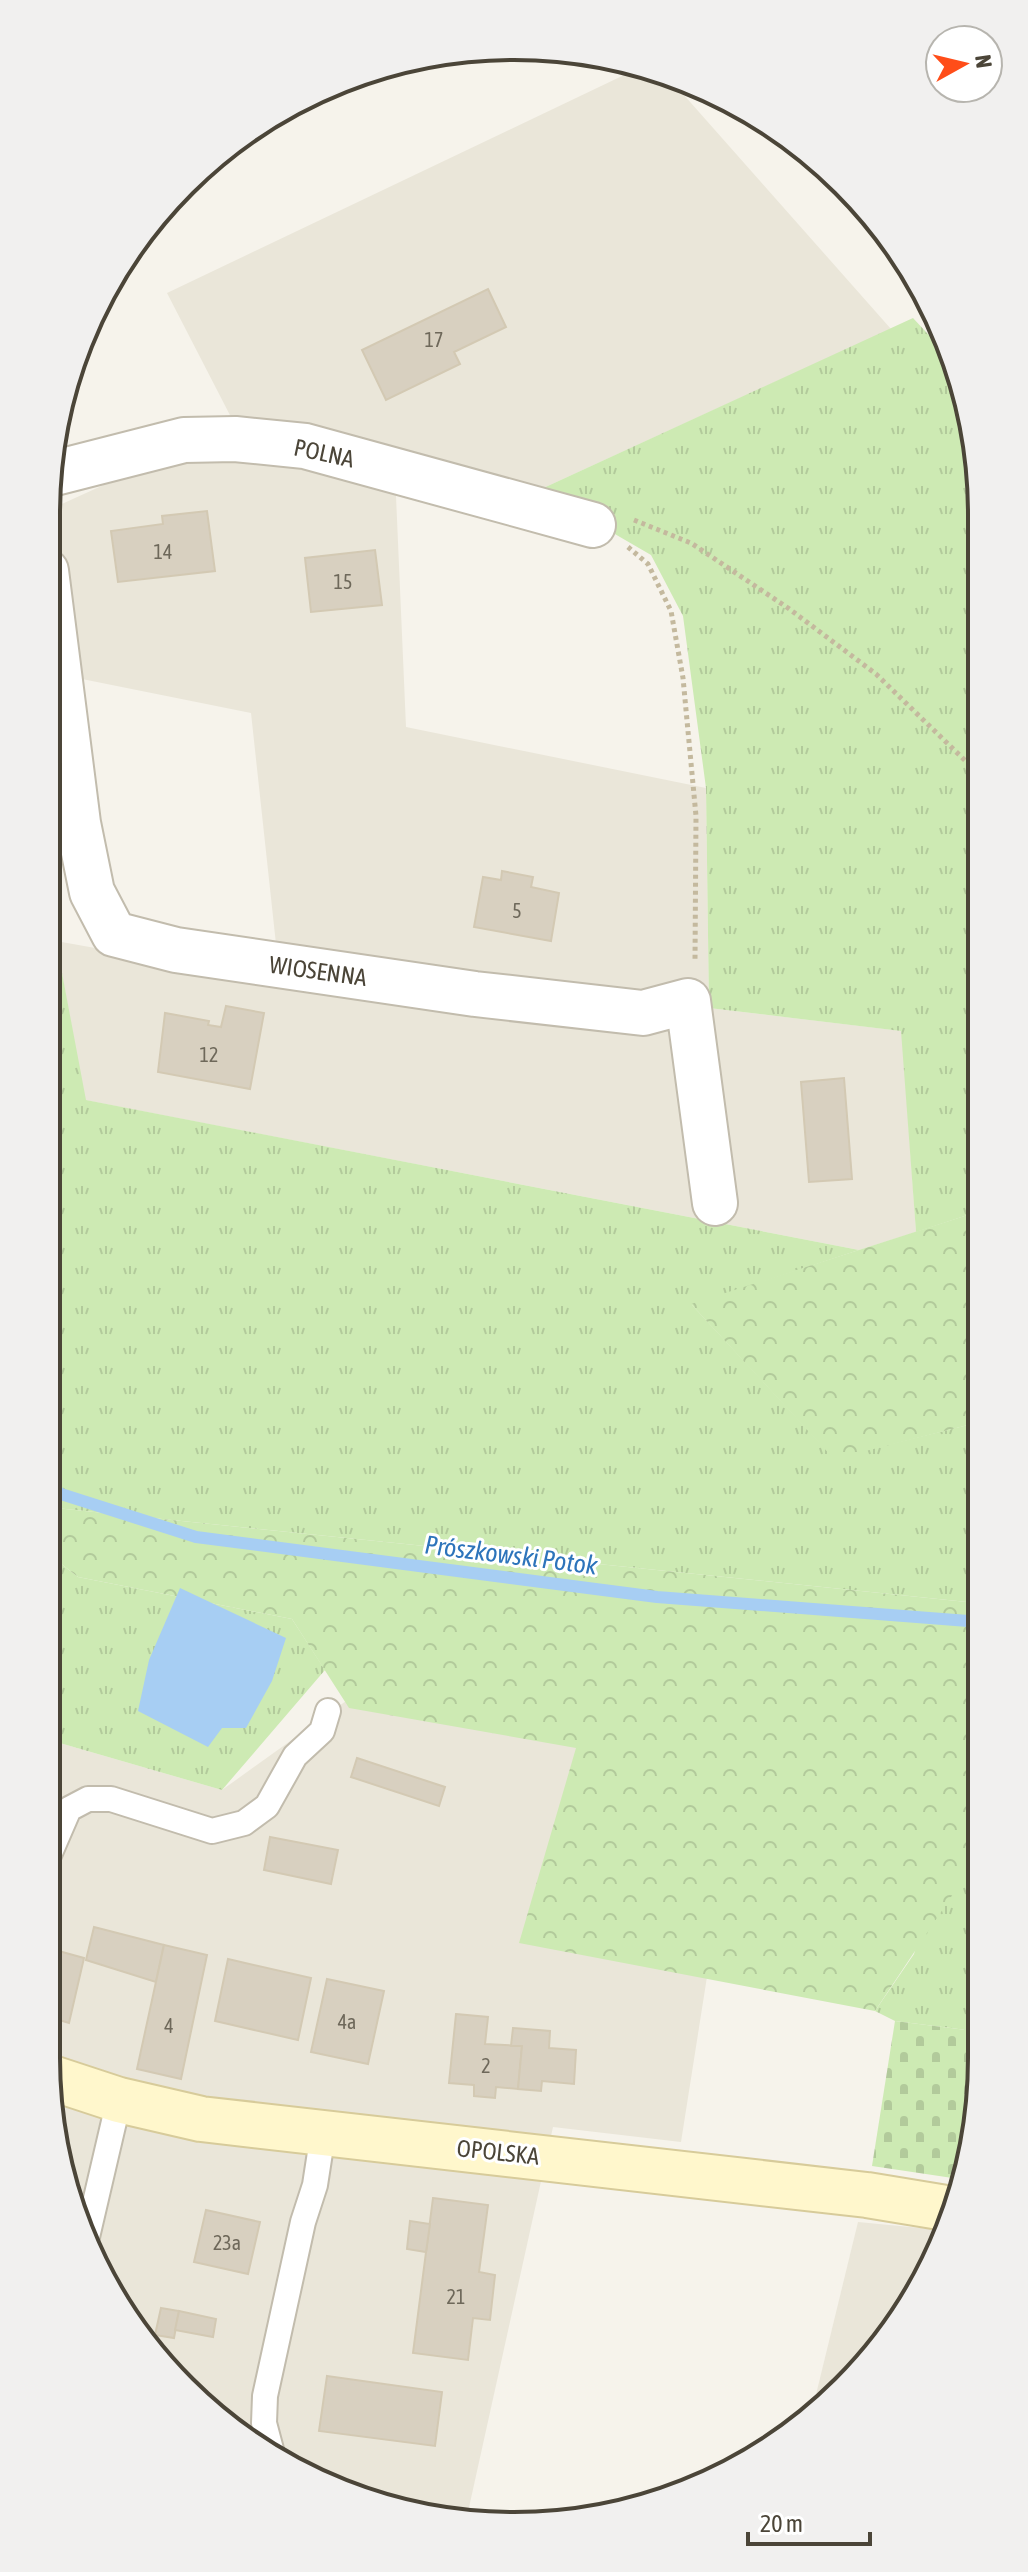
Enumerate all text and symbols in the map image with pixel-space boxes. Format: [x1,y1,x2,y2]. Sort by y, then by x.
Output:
north arrow [924,24,1004,104]
text: N [970,53,998,69]
house number: 17 [425,328,443,351]
street label: POLNA [291,433,357,473]
house number: 14 [154,540,172,563]
house number: 15 [334,570,352,593]
house number: 5 [512,899,522,922]
street label: WIOSENNA [268,951,369,991]
house number: 12 [200,1043,218,1066]
water label: Prószkowski Potok [423,1530,600,1581]
house number: 4a [338,2010,356,2033]
house number: 4 [164,2014,174,2037]
house number: 2 [481,2054,491,2077]
street label: OPOLSKA [455,2134,541,2170]
house number: 23a [213,2231,241,2254]
house number: 21 [447,2285,465,2308]
scale bar [748,2496,870,2546]
text: 20 m [760,2510,803,2537]

